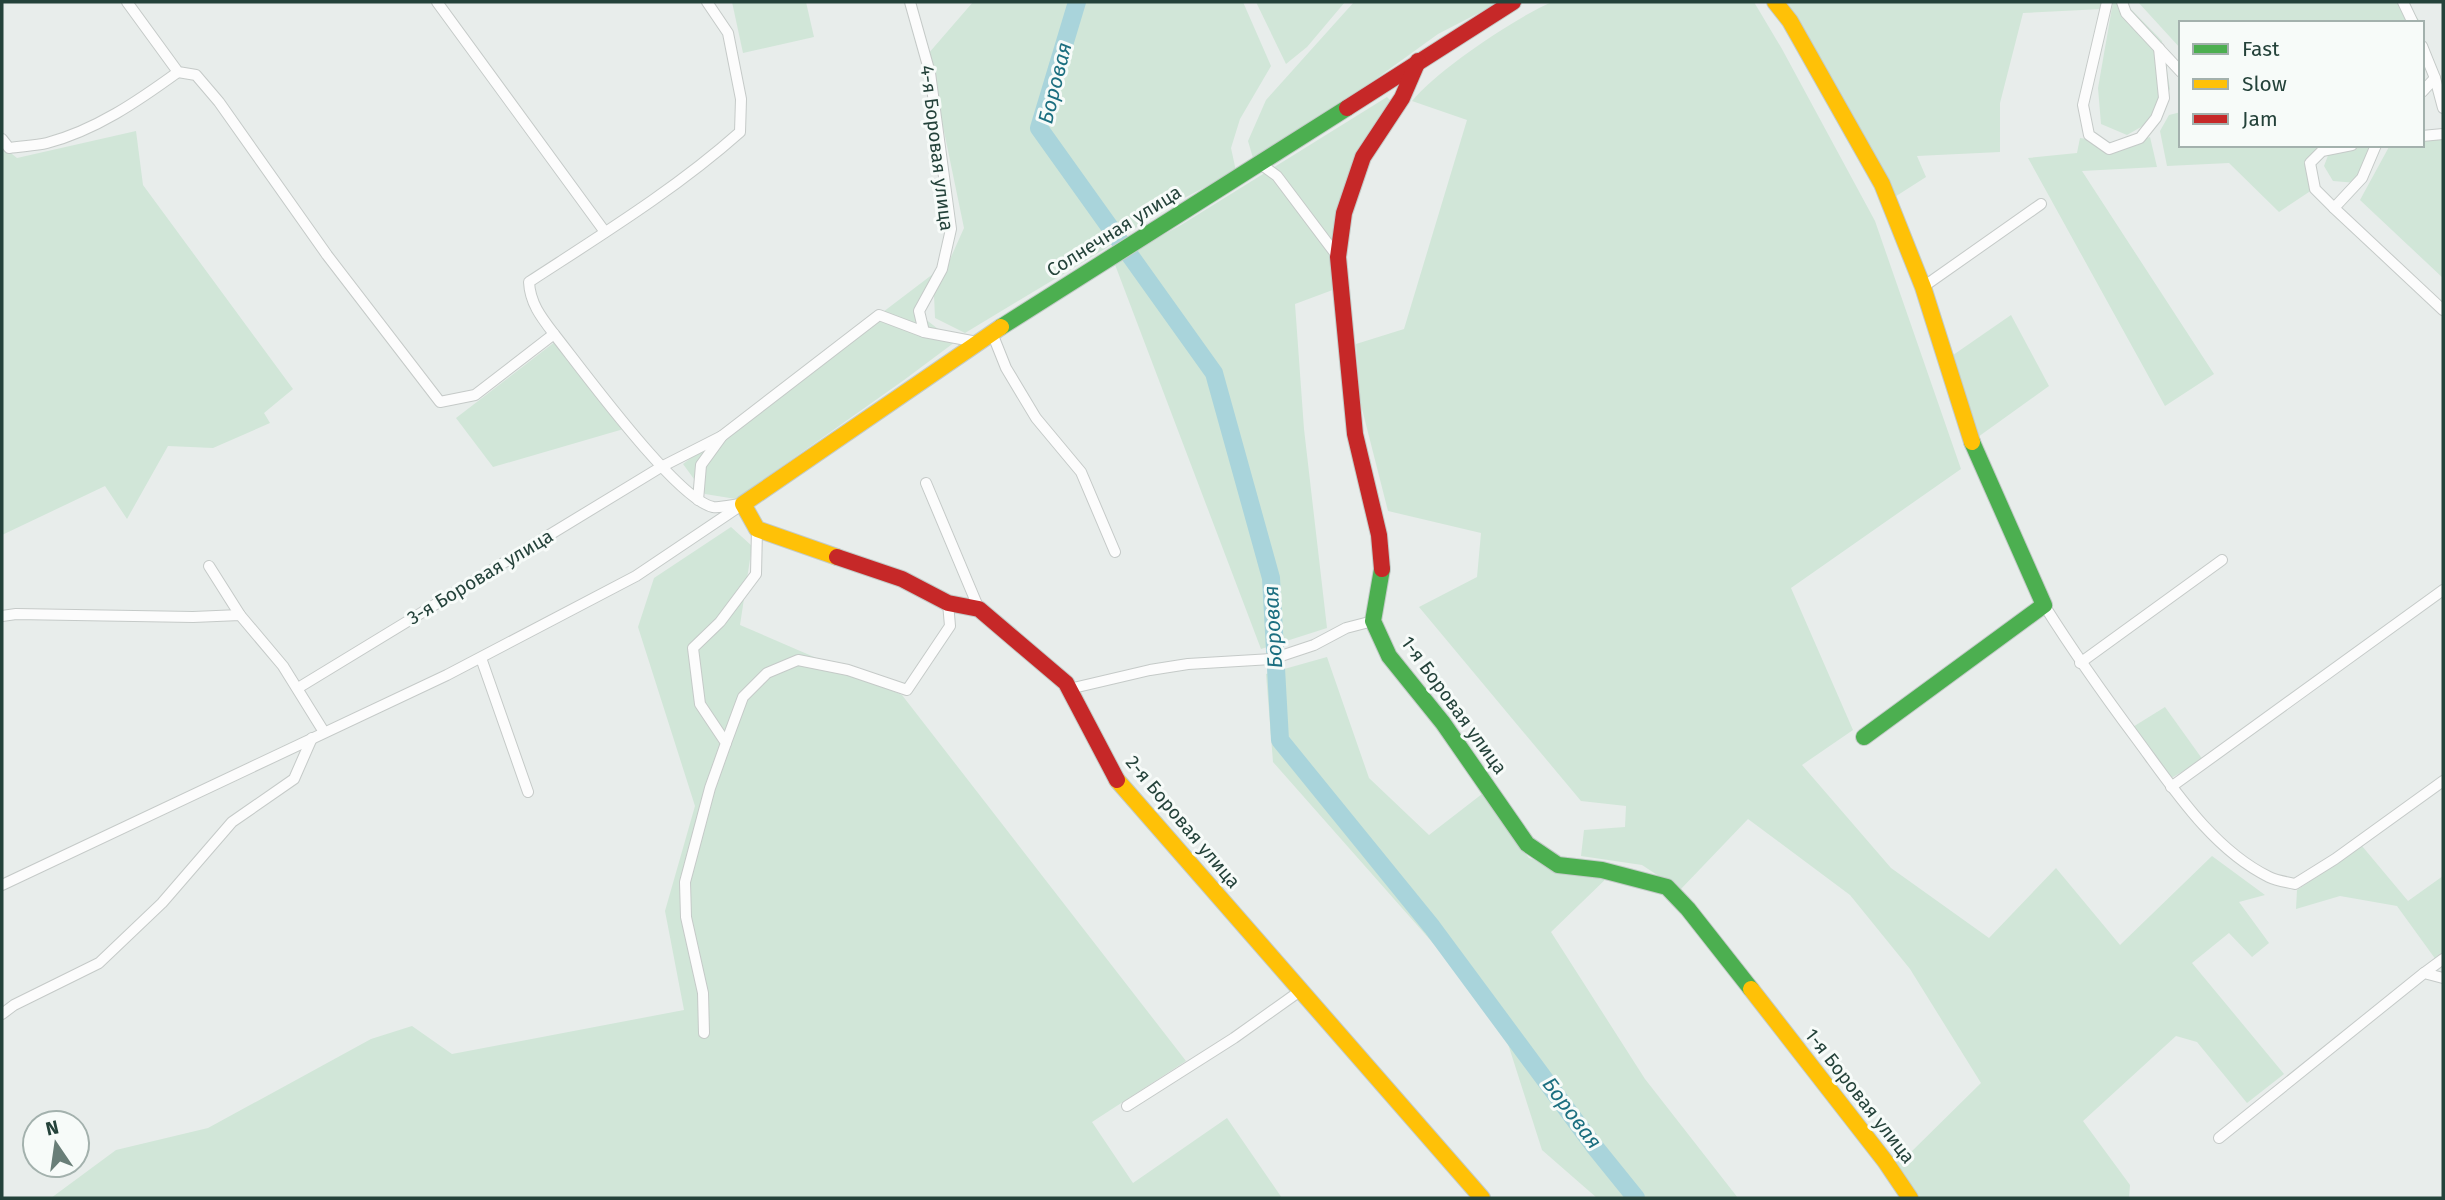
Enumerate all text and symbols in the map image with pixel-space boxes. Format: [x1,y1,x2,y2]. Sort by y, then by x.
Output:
legend [2179,21,2424,147]
text: Fast [2242,36,2280,62]
water label: Боровая [1032,40,1078,126]
street label: 4-я Боровая улица [915,64,959,232]
text: Slow [2242,71,2287,97]
text: Jam [2242,106,2278,132]
street label: Солнечная улица [1042,180,1186,282]
street label: 3-я Боровая улица [403,524,557,630]
water label: Боровая [1258,585,1288,669]
street label: 1-я Боровая улица [1396,632,1512,778]
street label: 2-я Боровая улица [1121,751,1245,893]
street label: 1-я Боровая улица [1800,1024,1920,1168]
water label: Боровая [1537,1072,1607,1154]
north arrow [21,1109,91,1179]
text: N [44,1115,61,1141]

